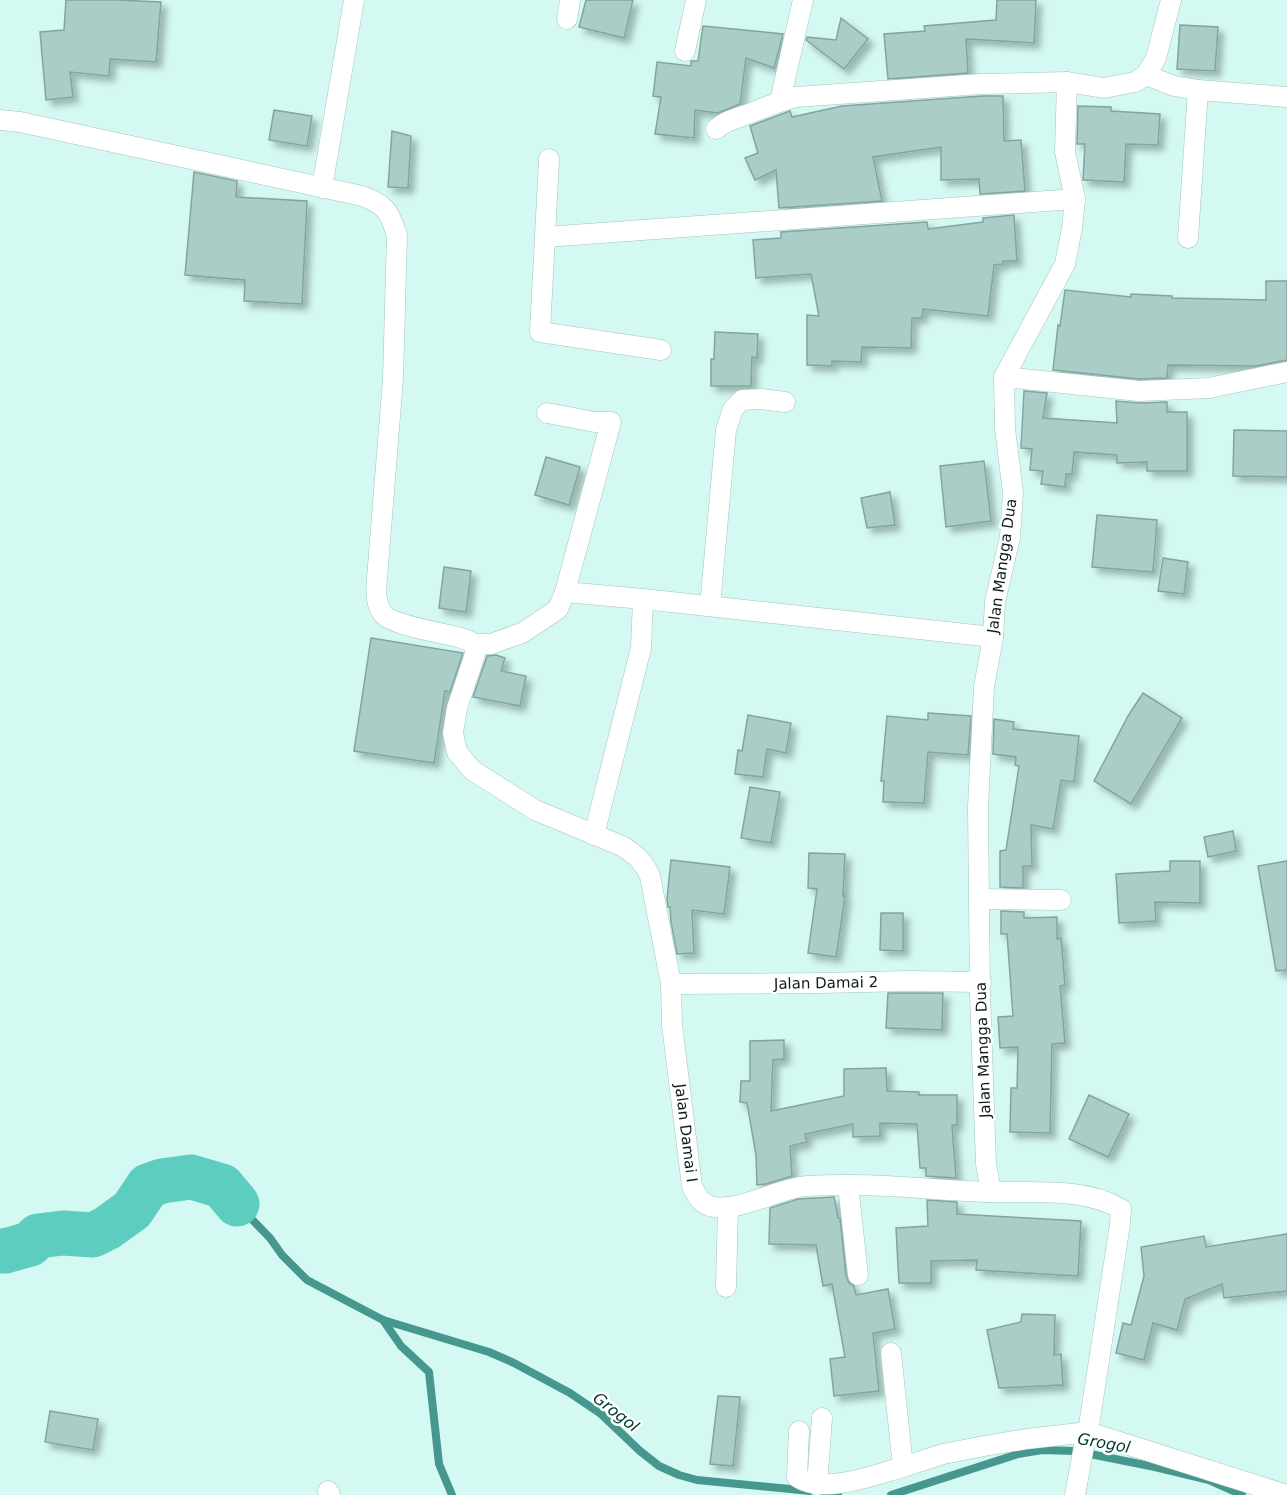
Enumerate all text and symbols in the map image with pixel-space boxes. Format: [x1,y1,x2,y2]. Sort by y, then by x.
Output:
street label: Jalan Mangga Dua [983,497,1020,636]
street label: Jalan Damai 2 [773,973,878,993]
street label: Jalan Mangga Dua [972,982,994,1119]
street label: Jalan Damai I [671,1082,701,1183]
water label: Grogol [589,1388,643,1436]
water label: Grogol [1076,1429,1132,1457]

